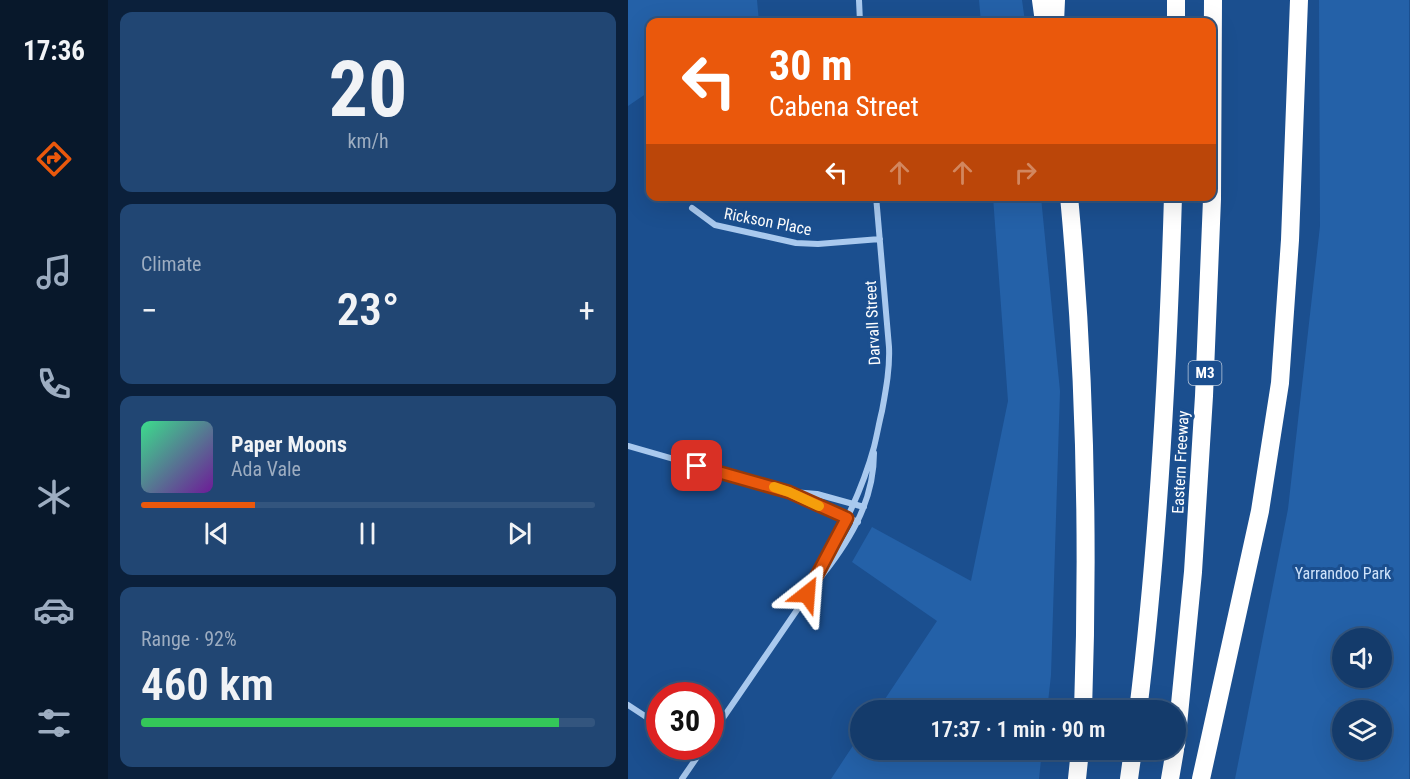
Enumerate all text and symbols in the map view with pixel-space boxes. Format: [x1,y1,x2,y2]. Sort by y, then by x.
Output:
text: 17:36 [23,35,85,67]
text: 30 m [769,41,852,90]
icon: left [670,42,748,120]
text: 20 [329,44,407,135]
text: Cabena Street [769,91,919,123]
text: km/h [347,129,389,153]
icon: directions [33,138,75,180]
icon: left [820,156,853,189]
icon: ahead [883,156,916,189]
icon: ahead [946,156,979,189]
icon: right [1009,156,1042,189]
street label: Rickson Place [723,204,813,239]
icon: music [33,251,75,293]
text: Climate [141,252,201,276]
street label: Darvall Street [861,280,884,366]
text: 23° [337,283,399,336]
text: − [141,291,158,330]
text: + [579,291,595,330]
road number: M3 [1188,361,1222,385]
icon: phone [33,363,75,405]
street label: Eastern Freeway [1168,410,1193,514]
text: Paper Moons [231,432,347,457]
pin [671,440,722,491]
icon: arrive [680,449,713,482]
text: Ada Vale [231,457,301,481]
icon: climate [33,476,75,518]
icon: previous [200,517,233,550]
icon: pause [351,517,384,550]
icon: next [503,517,536,550]
position arrow [775,562,839,626]
park label: Yarrandoo Park [1295,564,1392,583]
icon: car [33,589,75,631]
text: Range · 92% [141,627,237,651]
map controls [1332,628,1392,760]
button: sound [1332,628,1392,688]
text: 460 km [141,658,274,711]
speed limit sign: 30 [646,682,724,760]
button: layers [1332,700,1392,760]
icon: filters [33,702,75,744]
text: 17:37 · 1 min · 90 m [931,717,1105,742]

